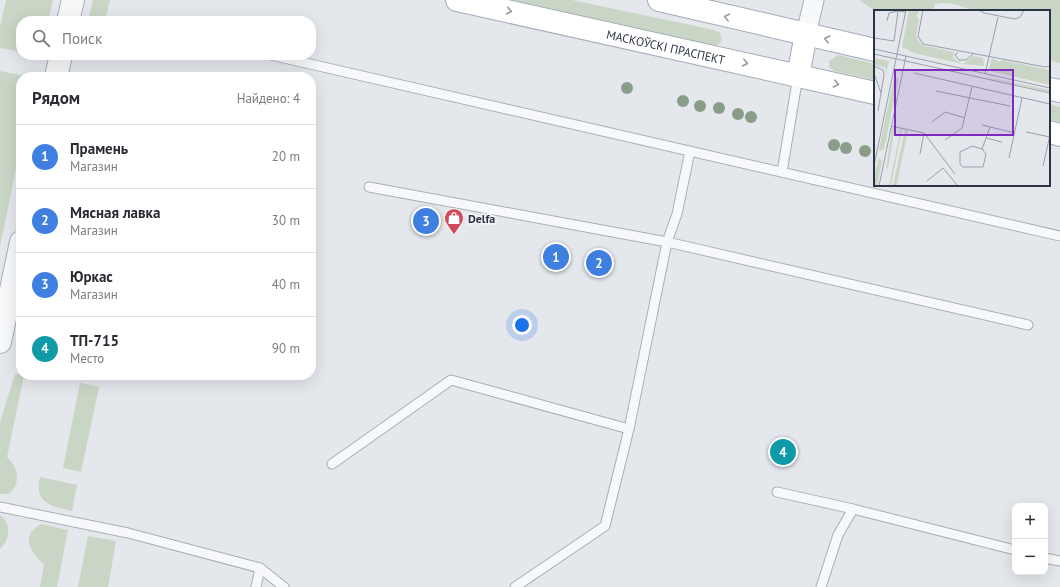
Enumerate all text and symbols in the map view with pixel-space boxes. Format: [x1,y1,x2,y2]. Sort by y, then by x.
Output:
one-way arrow [506,7,512,15]
inset map [874,10,1050,186]
one-way arrow [724,13,730,21]
search box [16,16,316,60]
street label: МАСКОЎСКІ ПРАСПЕКТ [605,26,727,67]
icon: search [30,27,52,49]
text: Поиск [62,29,102,48]
one-way arrow [824,35,831,44]
one-way arrow [742,59,748,67]
one-way arrow [833,80,839,88]
text: Рядом [32,87,80,109]
text: Найдено: 4 [237,90,300,107]
text: Прамень [70,139,128,158]
text: 1 [41,148,49,165]
text: 20 m [272,148,300,165]
text: Магазин [70,158,118,175]
text: Мясная лавка [70,203,160,222]
pin: 3 [413,206,439,236]
shop icon: Delfa [443,207,465,235]
place label: Delfa [468,211,495,226]
text: 2 [41,212,49,229]
text: 30 m [272,212,300,229]
text: Магазин [70,222,118,239]
pin: 1 [543,242,569,272]
pin: 2 [586,248,612,278]
text: Юркас [70,267,113,286]
text: 3 [41,276,49,293]
text: 40 m [272,276,300,293]
text: Магазин [70,286,118,303]
your location [512,315,532,335]
text: ТП-715 [70,331,119,350]
text: 4 [41,340,49,357]
text: 90 m [272,340,300,357]
text: Место [70,350,104,367]
pin: 4 [770,437,796,467]
map controls [1012,503,1048,575]
button: + [1012,503,1048,539]
button: − [1012,539,1048,575]

